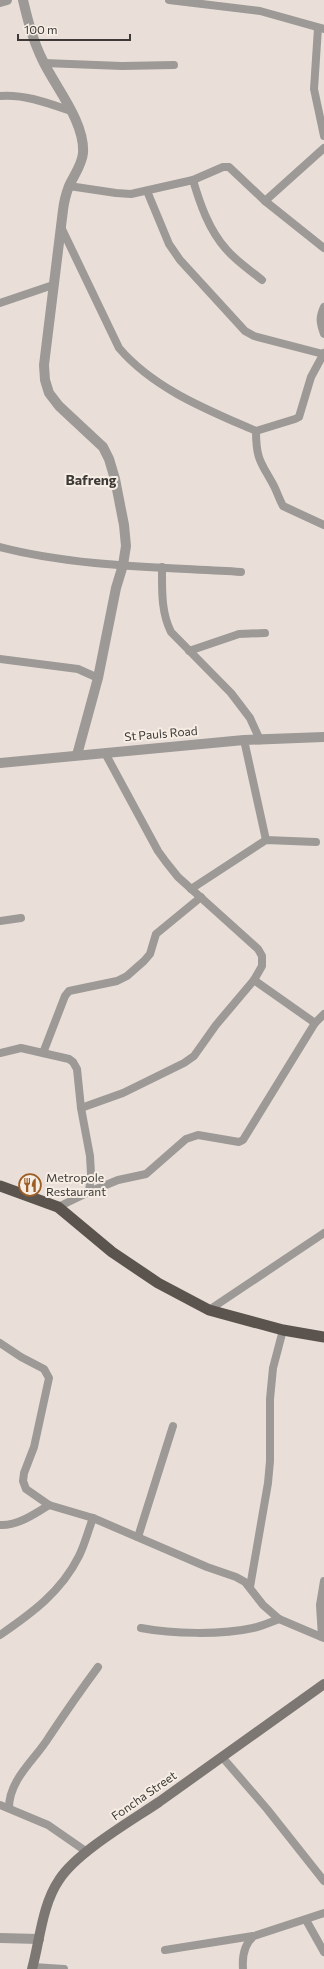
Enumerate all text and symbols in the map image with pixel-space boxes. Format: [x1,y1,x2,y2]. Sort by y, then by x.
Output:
scale bar [18,16,130,42]
text: 100 m [24,22,58,36]
district label: Bafreng [65,471,117,488]
street label: St Pauls Road [124,723,198,743]
place label: Metropole Restaurant [46,1170,106,1198]
restaurant icon: Metropole Restaurant [17,1172,43,1198]
street label: Foncha Street [108,1768,179,1823]

